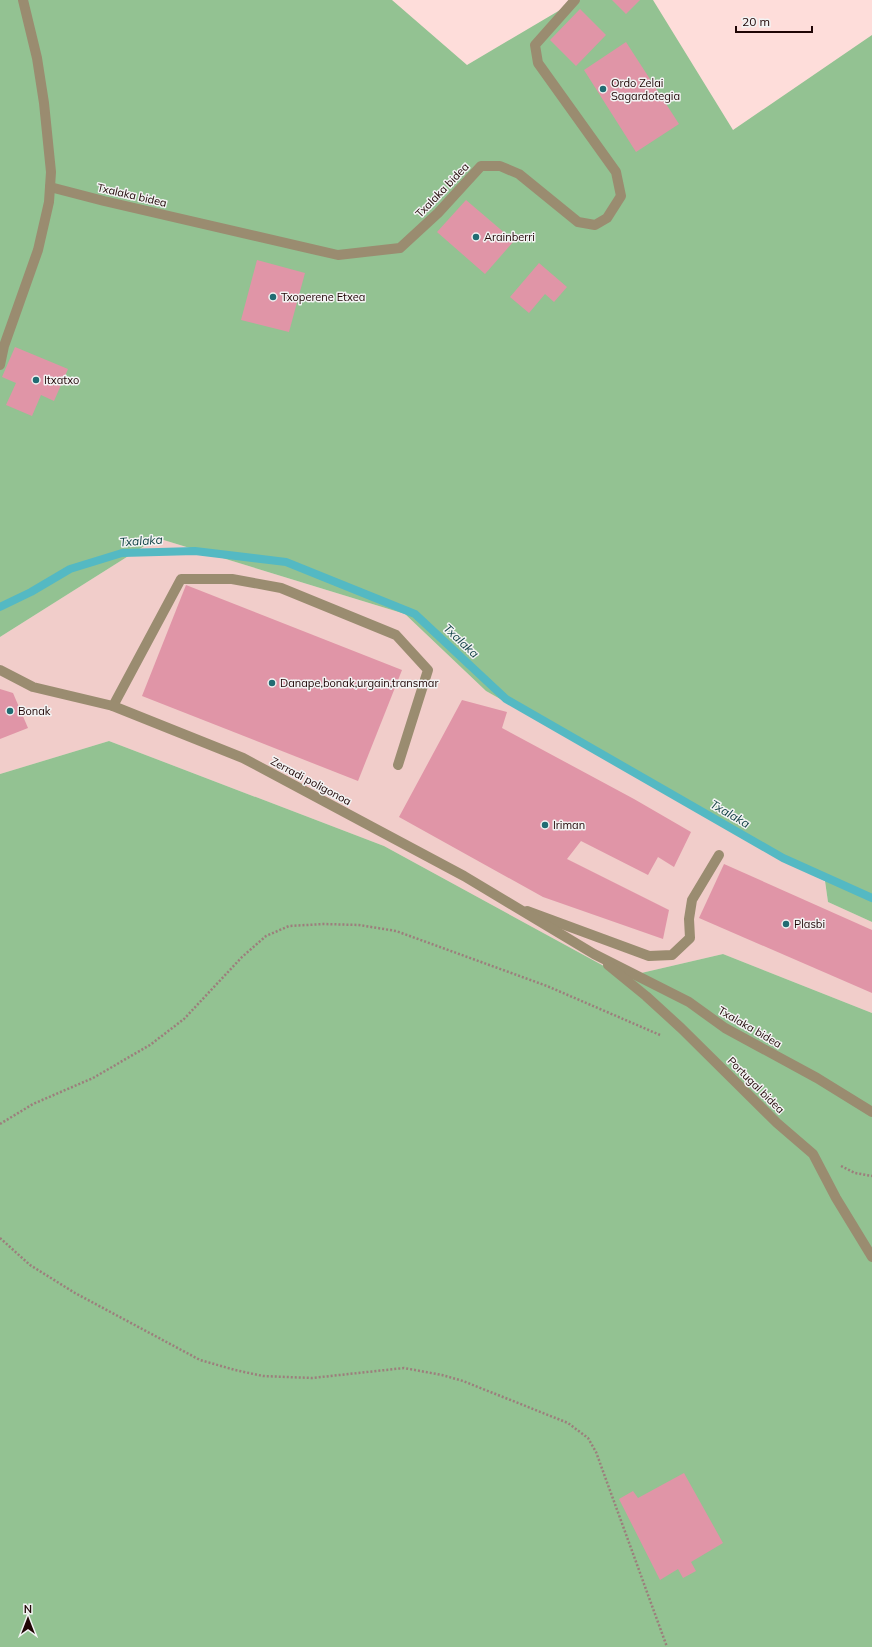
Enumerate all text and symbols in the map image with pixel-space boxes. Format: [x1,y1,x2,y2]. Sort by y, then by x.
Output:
scale bar [736,8,812,34]
text: 20 m [742,14,770,29]
place label: Ordo Zelai Sagardotegia [611,76,680,103]
marker: Ordo Zelai Sagardotegia [598,84,608,94]
street label: Txalaka bidea [412,160,472,220]
street label: Txalaka bidea [96,180,168,210]
place label: Arainberri [484,230,535,244]
marker: Arainberri [471,232,481,242]
place label: Txoperene Etxea [281,290,365,304]
marker: Txoperene Etxea [268,292,278,302]
place label: Itxatxo [44,373,79,387]
marker: Itxatxo [31,375,41,385]
water label: Txalaka [119,532,163,549]
water label: Txalaka [440,620,482,661]
place label: Danape,bonak,urgain,transmar [280,676,438,690]
marker: Danape,bonak,urgain,transmar [267,678,277,688]
place label: Bonak [18,704,51,718]
marker: Bonak [5,706,15,716]
street label: Zerradi poligonoa [268,754,354,808]
water label: Txalaka [708,796,753,831]
place label: Iriman [553,818,585,832]
marker: Iriman [540,820,550,830]
place label: Plasbi [794,917,825,931]
marker: Plasbi [781,919,791,929]
street label: Txalaka bidea [716,1003,784,1051]
street label: Portugal bidea [725,1054,787,1116]
north arrow [8,1599,48,1639]
text: N [24,1602,32,1616]

